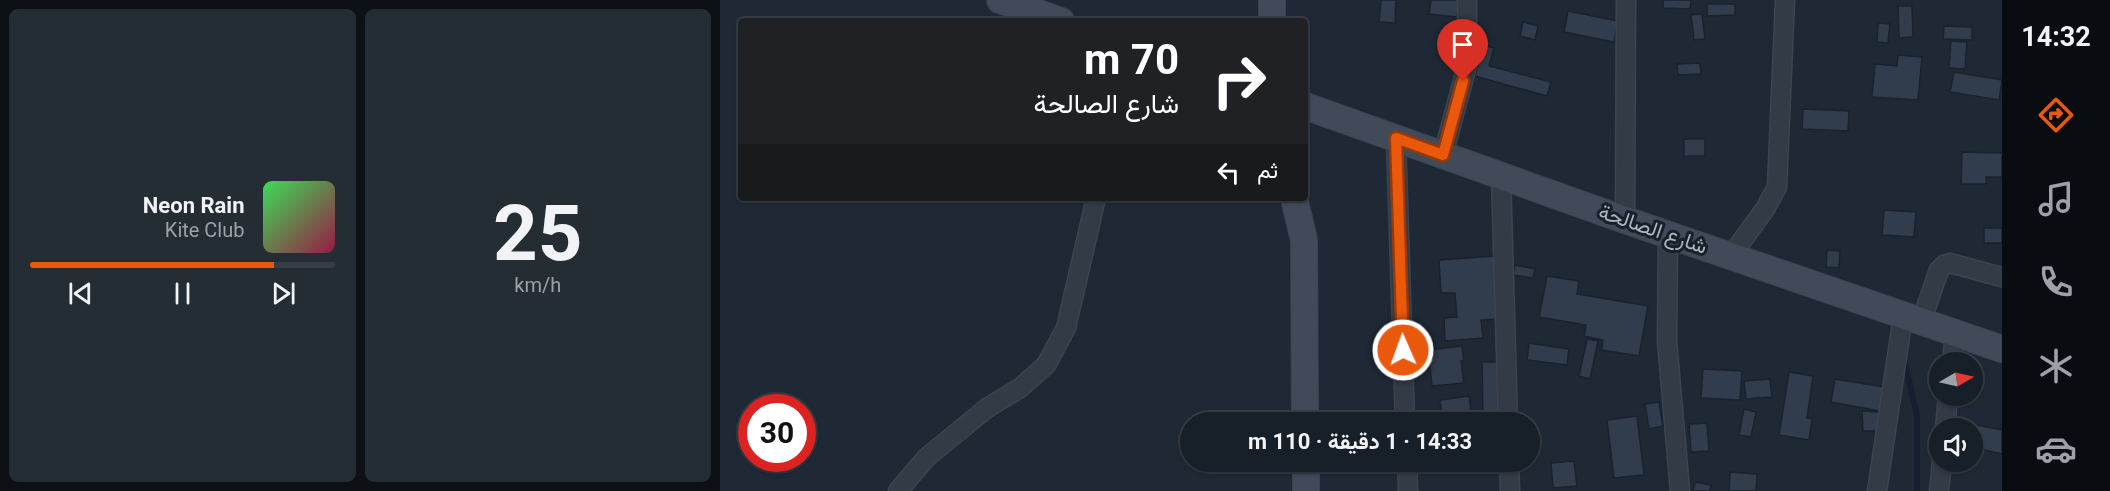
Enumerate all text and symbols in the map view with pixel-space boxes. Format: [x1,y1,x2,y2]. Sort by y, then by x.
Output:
pin [1437,19,1488,81]
text: 14:32 [2021,21,2091,53]
icon: arrive [1446,28,1479,61]
text: 70 m [1084,35,1179,84]
icon: right [1200,42,1278,120]
text: شارع الصالحة [1033,88,1179,120]
icon: directions [2035,94,2077,136]
icon: left [1212,156,1245,189]
text: ثم [1257,158,1278,183]
icon: music [2035,178,2077,220]
text: 25 [493,188,583,279]
text: Neon Rain [143,193,245,218]
street label: شارع الصالحة [1595,199,1710,261]
text: Kite Club [165,218,245,242]
icon: phone [2035,261,2077,303]
text: km/h [514,273,561,297]
icon: previous [64,277,97,310]
icon: pause [166,277,199,310]
icon: next [267,277,300,310]
position arrow [1371,318,1435,382]
icon: climate [2035,345,2077,387]
north arrow [1929,352,1983,406]
map controls [1929,352,1983,472]
speed limit sign: 30 [738,394,816,472]
button: sound [1929,418,1983,472]
icon: car [2035,428,2077,470]
text: 14:33 · 1 دقيقة · 110 m [1248,429,1472,454]

